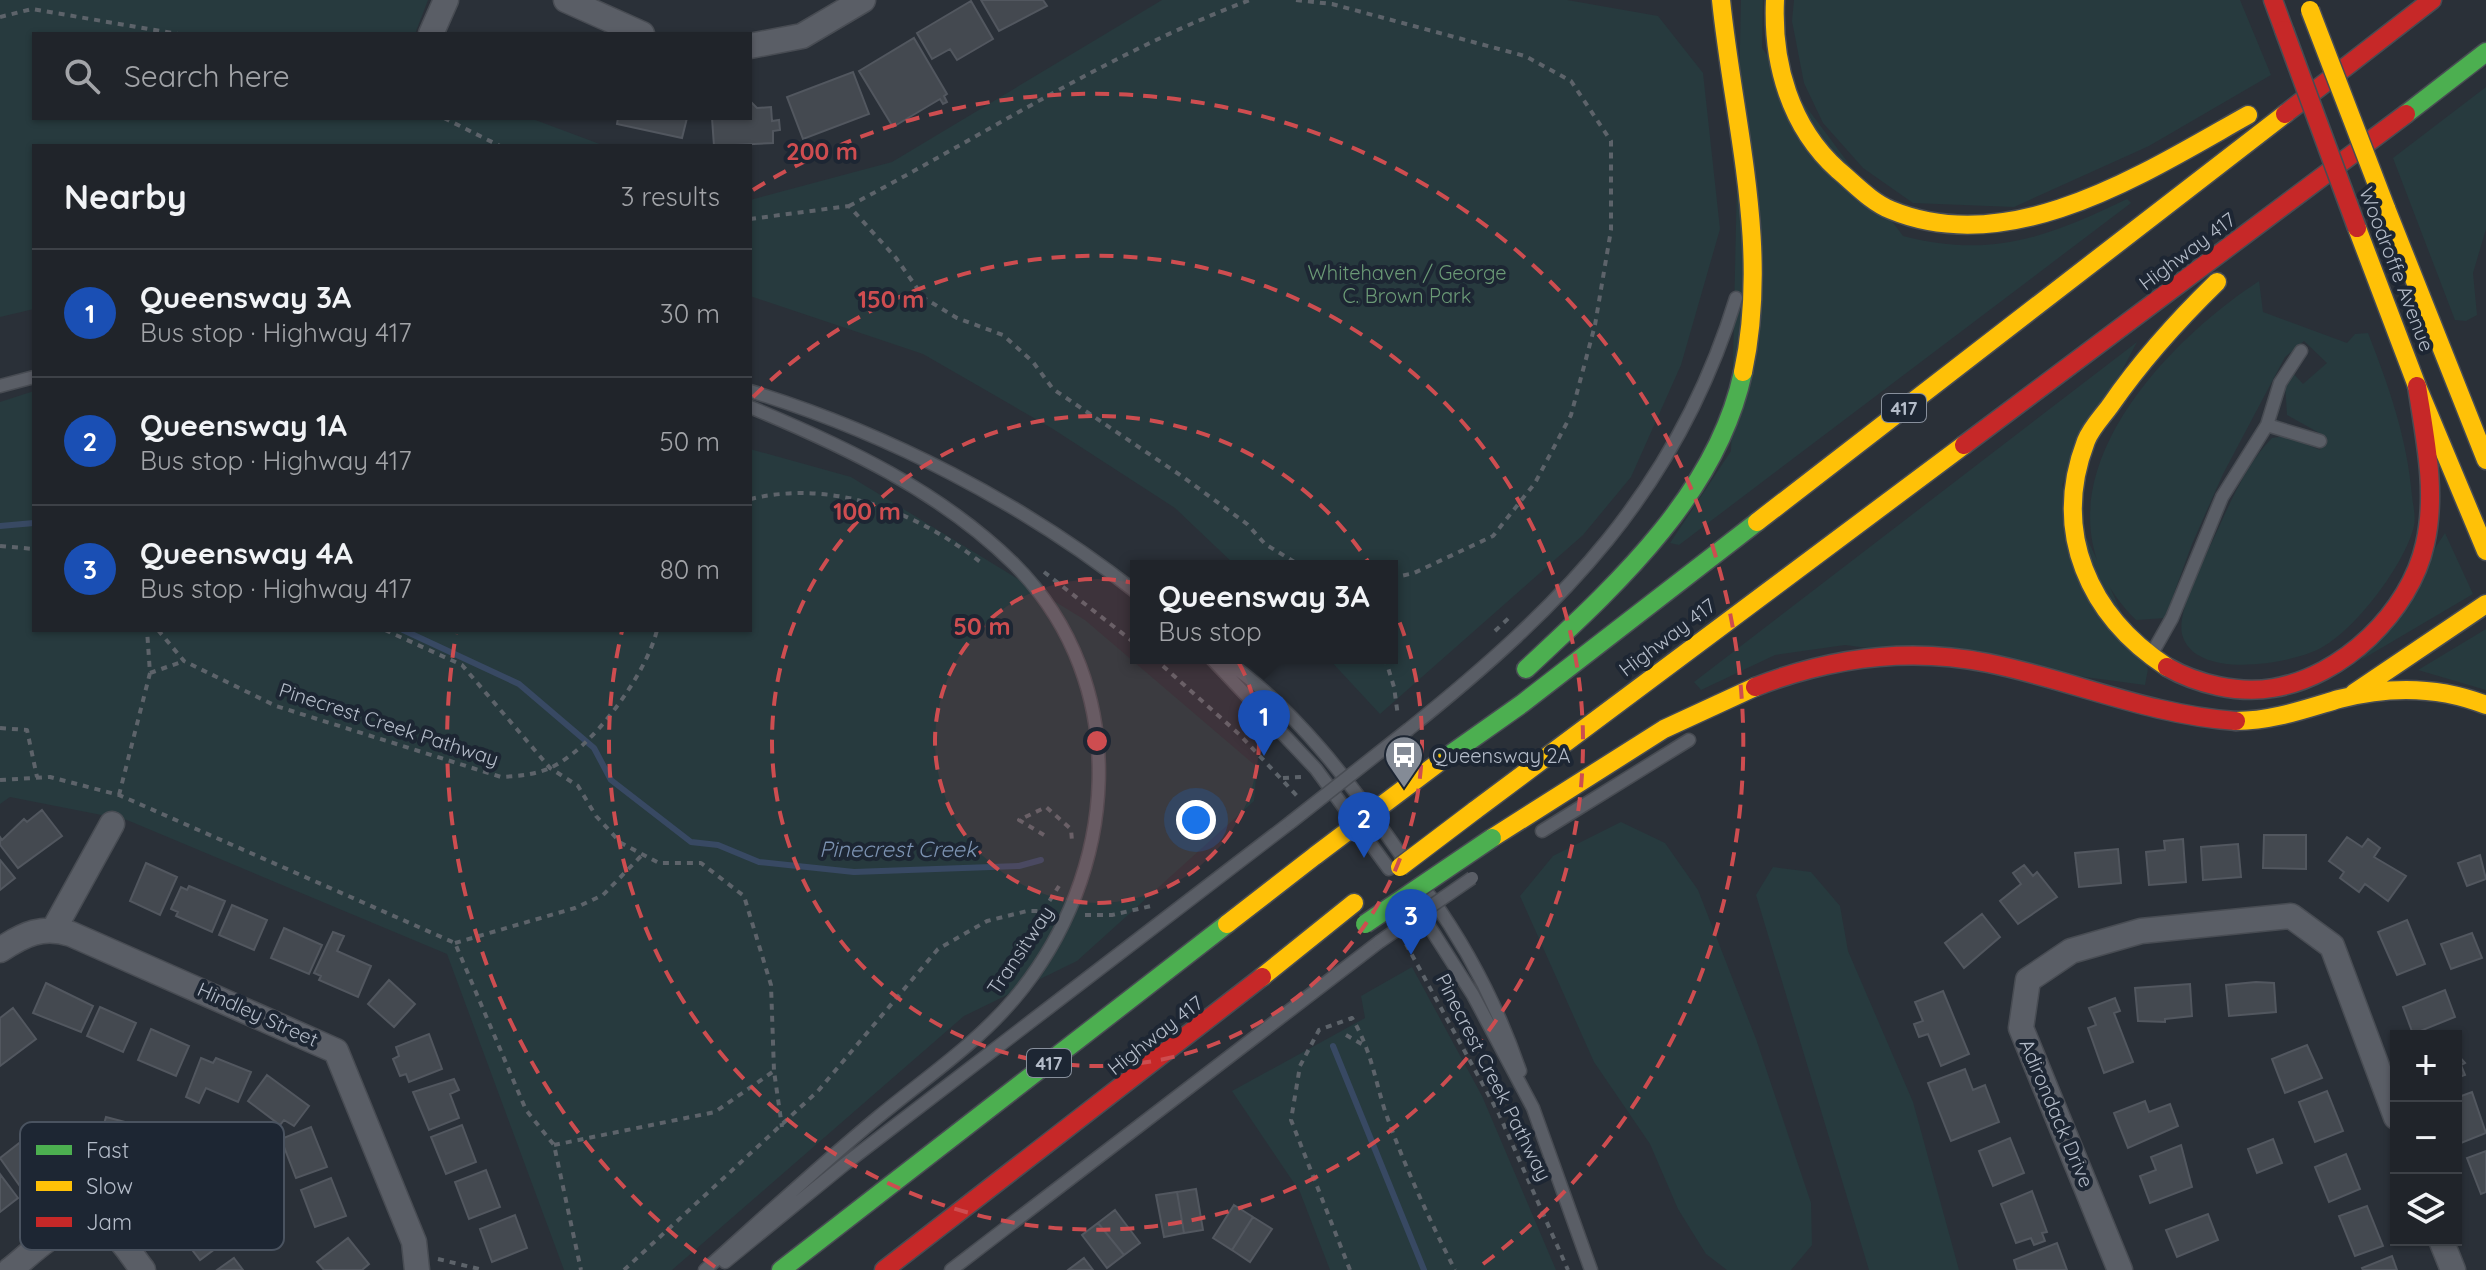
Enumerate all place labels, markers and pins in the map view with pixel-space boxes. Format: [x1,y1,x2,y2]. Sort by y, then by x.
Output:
pin: 1 [1238,690,1290,756]
centre of rings [1083,727,1111,755]
bus stop icon: Queensway 2A [1383,734,1425,789]
place label: Queensway 2A [1432,743,1571,768]
pin: 2 [1338,792,1390,858]
pin: 3 [1385,889,1437,955]

